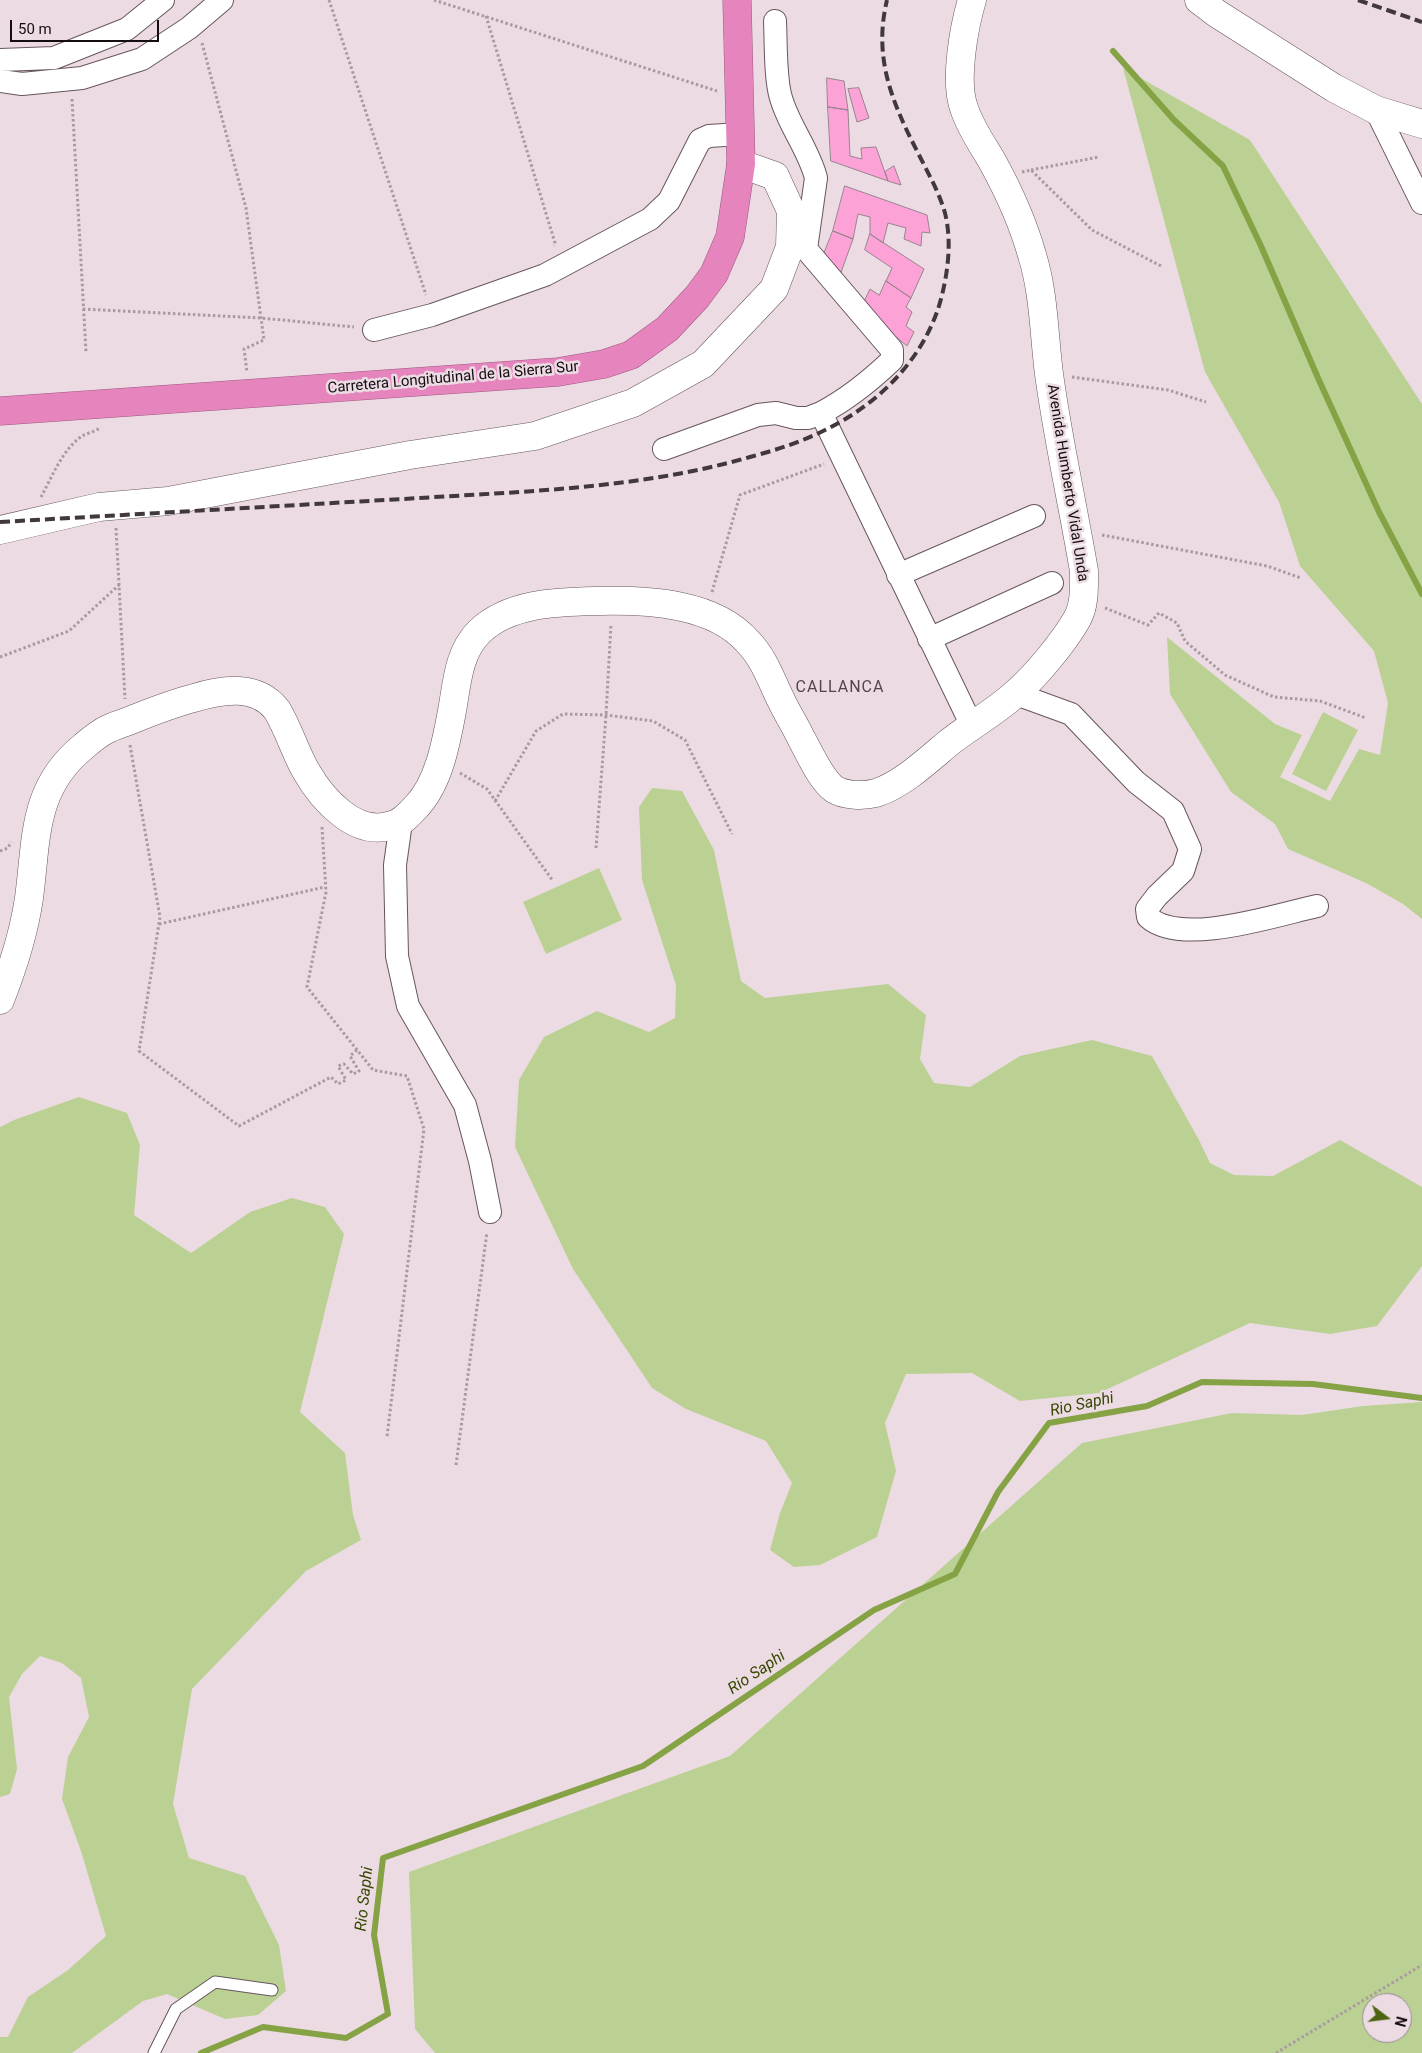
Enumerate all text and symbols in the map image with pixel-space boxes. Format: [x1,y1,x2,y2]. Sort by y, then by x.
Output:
scale bar [12,10,161,42]
text: 50 m [18,20,52,38]
street label: Carretera Longitudinal de la Sierra Sur [327,358,579,398]
street label: Avenida Humberto Vidal Unda [1042,383,1092,583]
district label: CALLANCA [795,678,885,698]
water label: Rio Saphi [1048,1389,1116,1421]
water label: Rio Saphi [725,1647,789,1699]
water label: Rio Saphi [352,1866,378,1932]
north arrow [1362,1993,1412,2043]
text: N [1392,2015,1410,2028]

